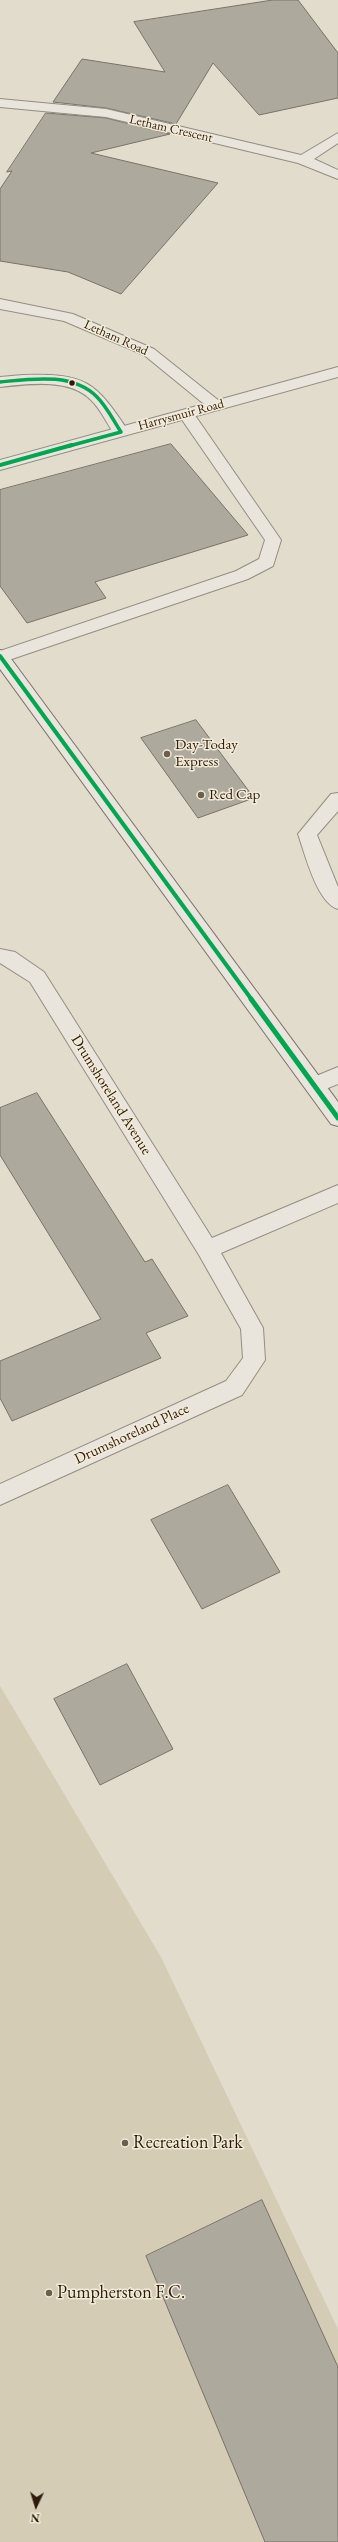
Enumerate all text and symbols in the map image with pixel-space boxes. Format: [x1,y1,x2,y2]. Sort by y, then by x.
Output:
street label: Letham Crescent [128,112,214,146]
street label: Letham Road [82,317,150,359]
unlabelled marker [67,378,77,388]
street label: Harrysmuir Road [136,396,226,434]
place label: Day-Today Express [175,736,238,771]
marker: Day-Today Express [162,749,172,759]
place label: Red Cap [209,786,260,804]
marker: Red Cap [196,790,206,800]
street label: Drumshoreland Avenue [67,1032,155,1158]
street label: Drumshoreland Place [72,1400,192,1468]
place label: Recreation Park [133,2132,243,2154]
marker: Recreation Park [120,2138,130,2148]
place label: Pumpherston F.C. [57,2282,185,2304]
marker: Pumpherston F.C. [44,2288,54,2298]
north arrow [16,2486,56,2526]
text: N [30,2511,40,2525]

